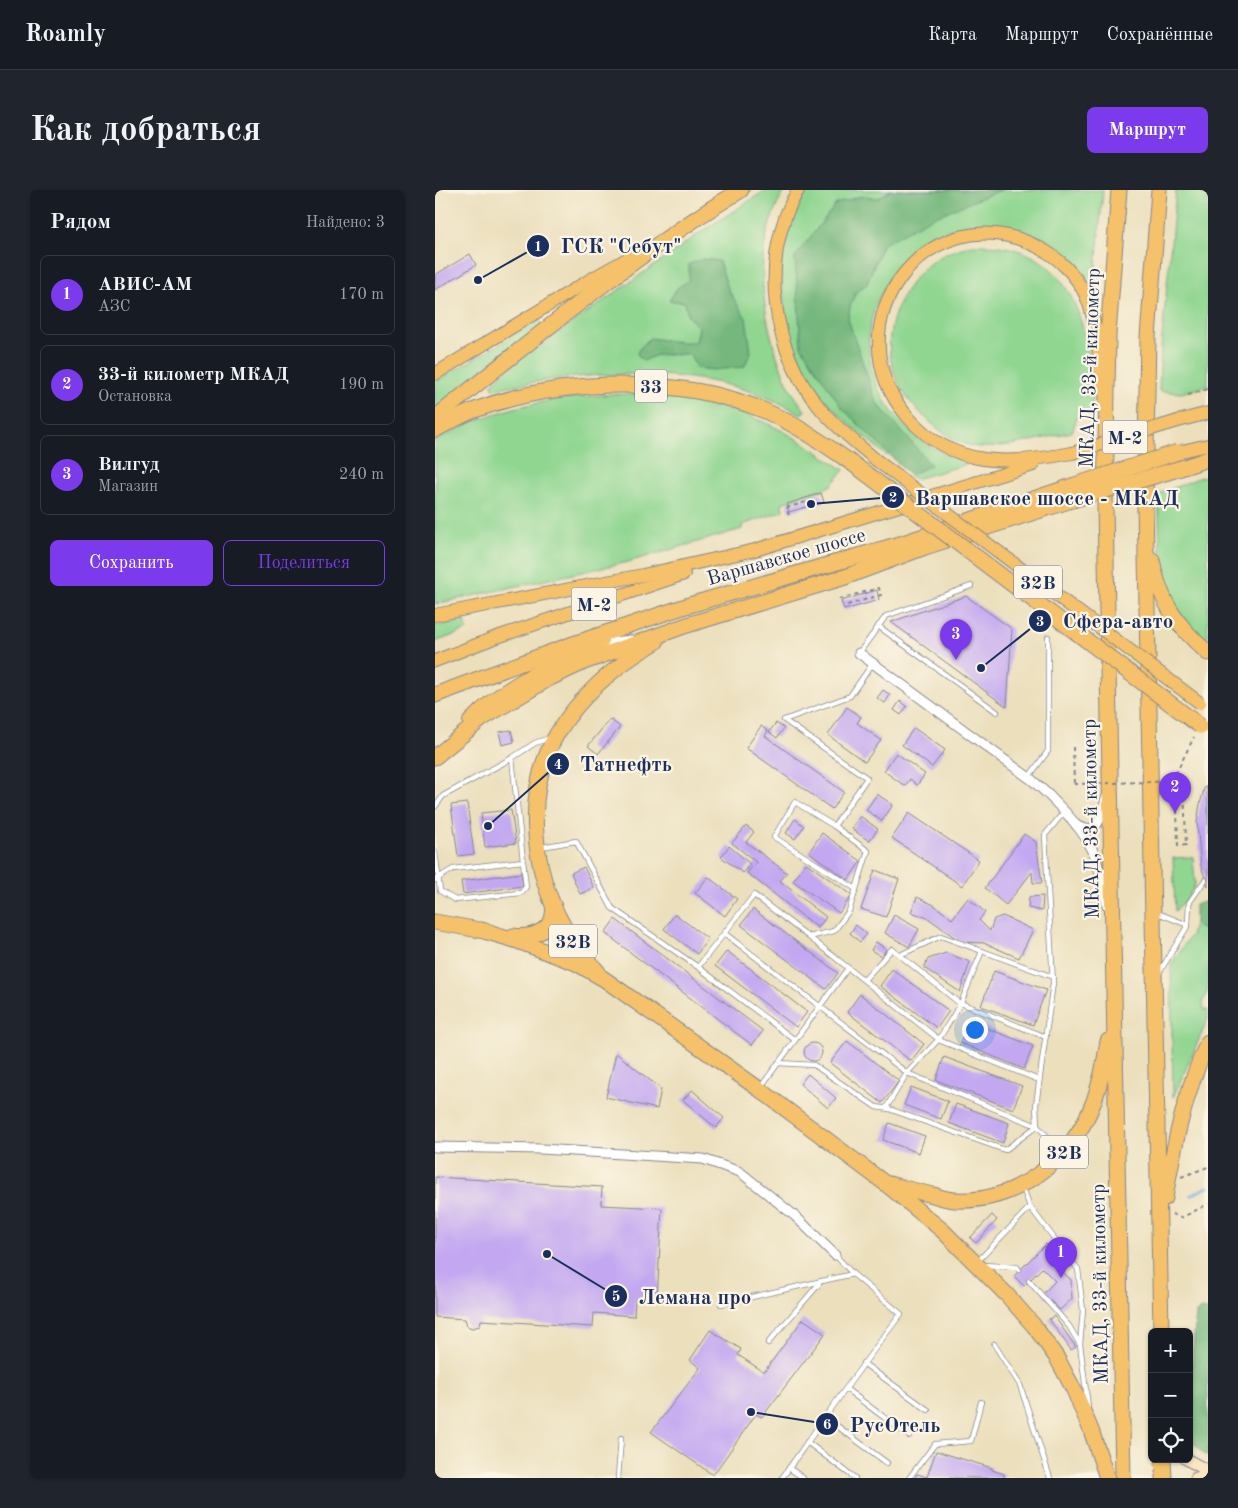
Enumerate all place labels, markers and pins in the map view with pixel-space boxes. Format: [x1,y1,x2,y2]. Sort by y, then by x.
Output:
callout: ГСК "Себут" [525,228,691,264]
callout: Варшавское шоссе - МКАД [880,479,1190,515]
callout: Сфера-авто [1028,603,1183,639]
pin: 3 [940,619,972,660]
callout: Татнефть [545,746,682,782]
pin: 2 [1159,772,1191,813]
pin: 1 [1045,1237,1077,1278]
callout: Лемана про [603,1278,761,1314]
callout: РусОтель [815,1406,951,1442]

